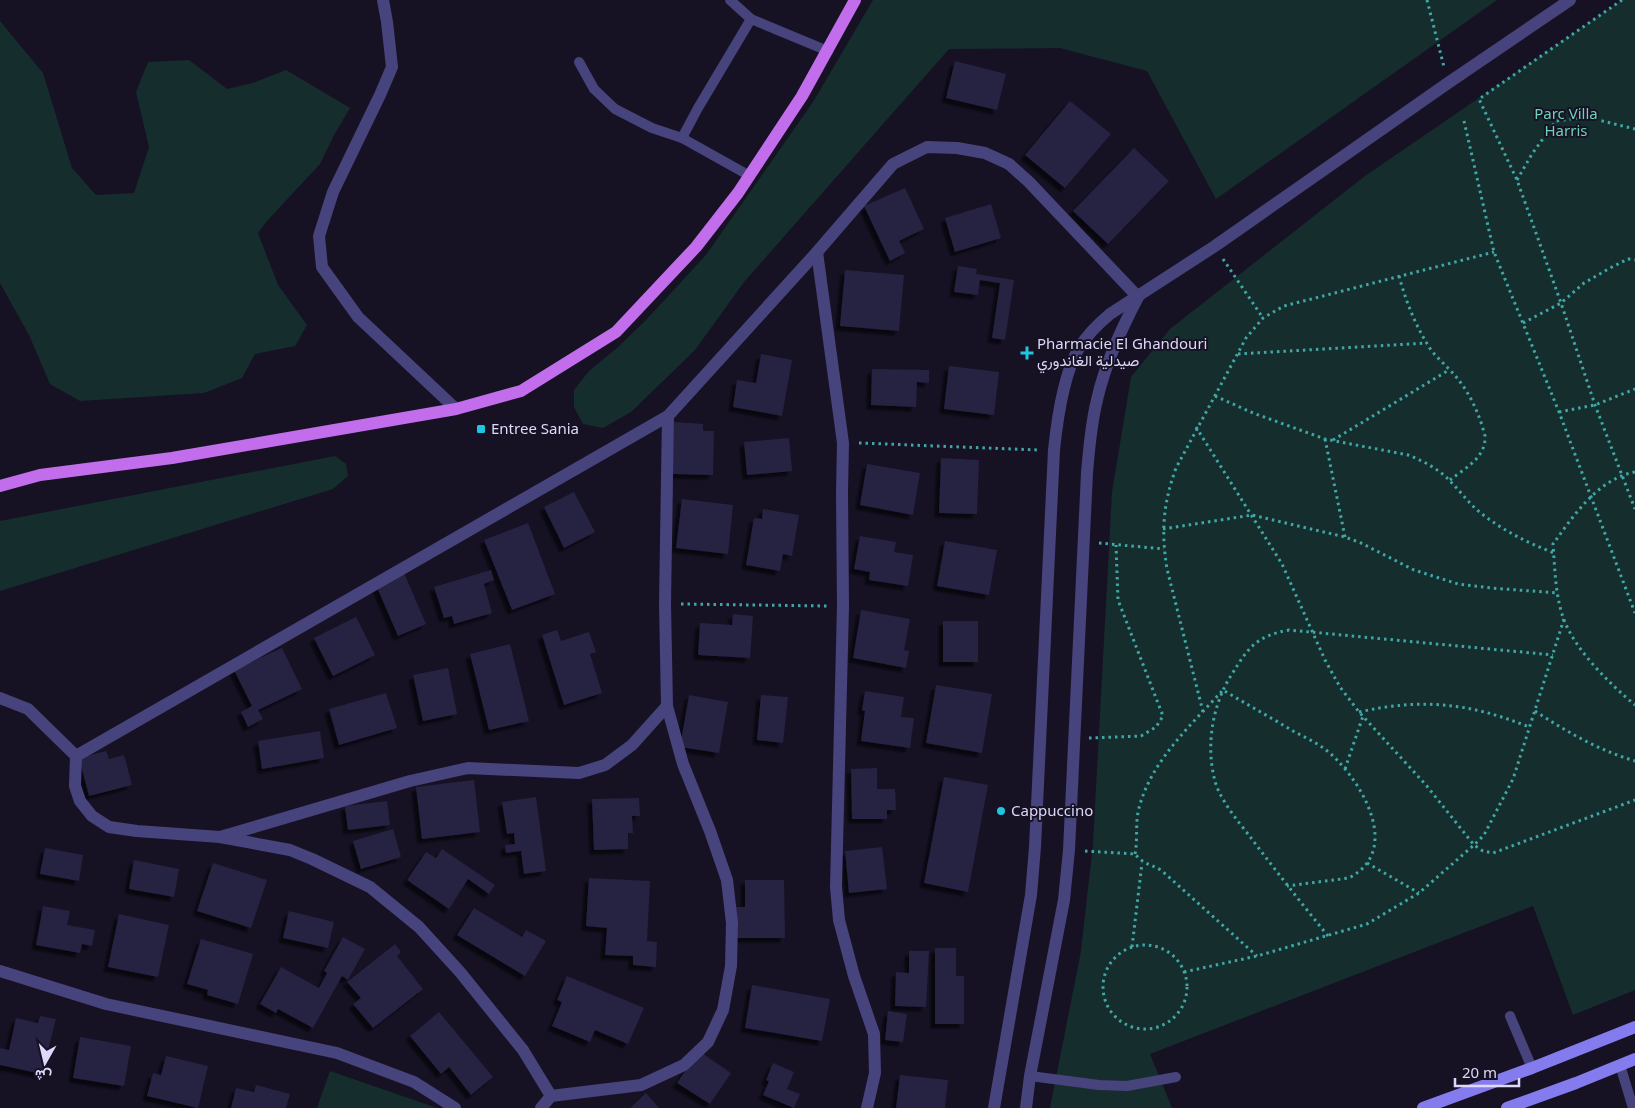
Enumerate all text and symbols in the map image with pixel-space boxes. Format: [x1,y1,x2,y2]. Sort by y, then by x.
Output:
park label: Parc Villa Harris [1534,103,1598,140]
place label: Pharmacie El Ghandouri صيدلية الغاندوري [1037,333,1207,374]
marker: Pharmacie El Ghandouri صيدلية الغاندوري [1021,347,1033,359]
place label: Entree Sania [491,418,579,438]
marker: Entree Sania [475,423,487,435]
place label: Cappuccino [1011,800,1093,820]
marker: Cappuccino [995,805,1007,817]
north arrow [20,1038,70,1088]
scale bar [1455,1056,1519,1088]
text: 20 m [1462,1062,1497,1082]
text: ش [33,1066,53,1087]

